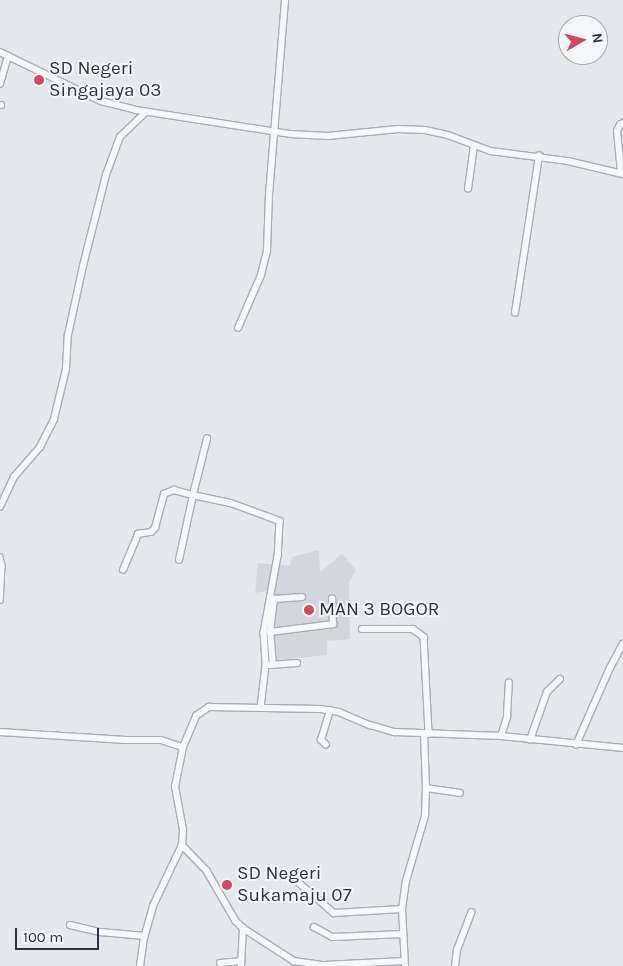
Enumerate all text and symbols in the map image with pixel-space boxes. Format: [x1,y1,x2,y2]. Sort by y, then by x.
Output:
north arrow [558,15,608,65]
text: N [588,32,606,44]
place label: SD Negeri Singajaya 03 [49,58,162,102]
marker: SD Negeri Singajaya 03 [33,74,45,86]
place label: MAN 3 BOGOR [319,599,439,621]
marker: MAN 3 BOGOR [303,604,315,616]
place label: SD Negeri Sukamaju 07 [237,863,352,907]
marker: SD Negeri Sukamaju 07 [221,879,233,891]
scale bar [18,918,101,950]
text: 100 m [23,928,63,946]

